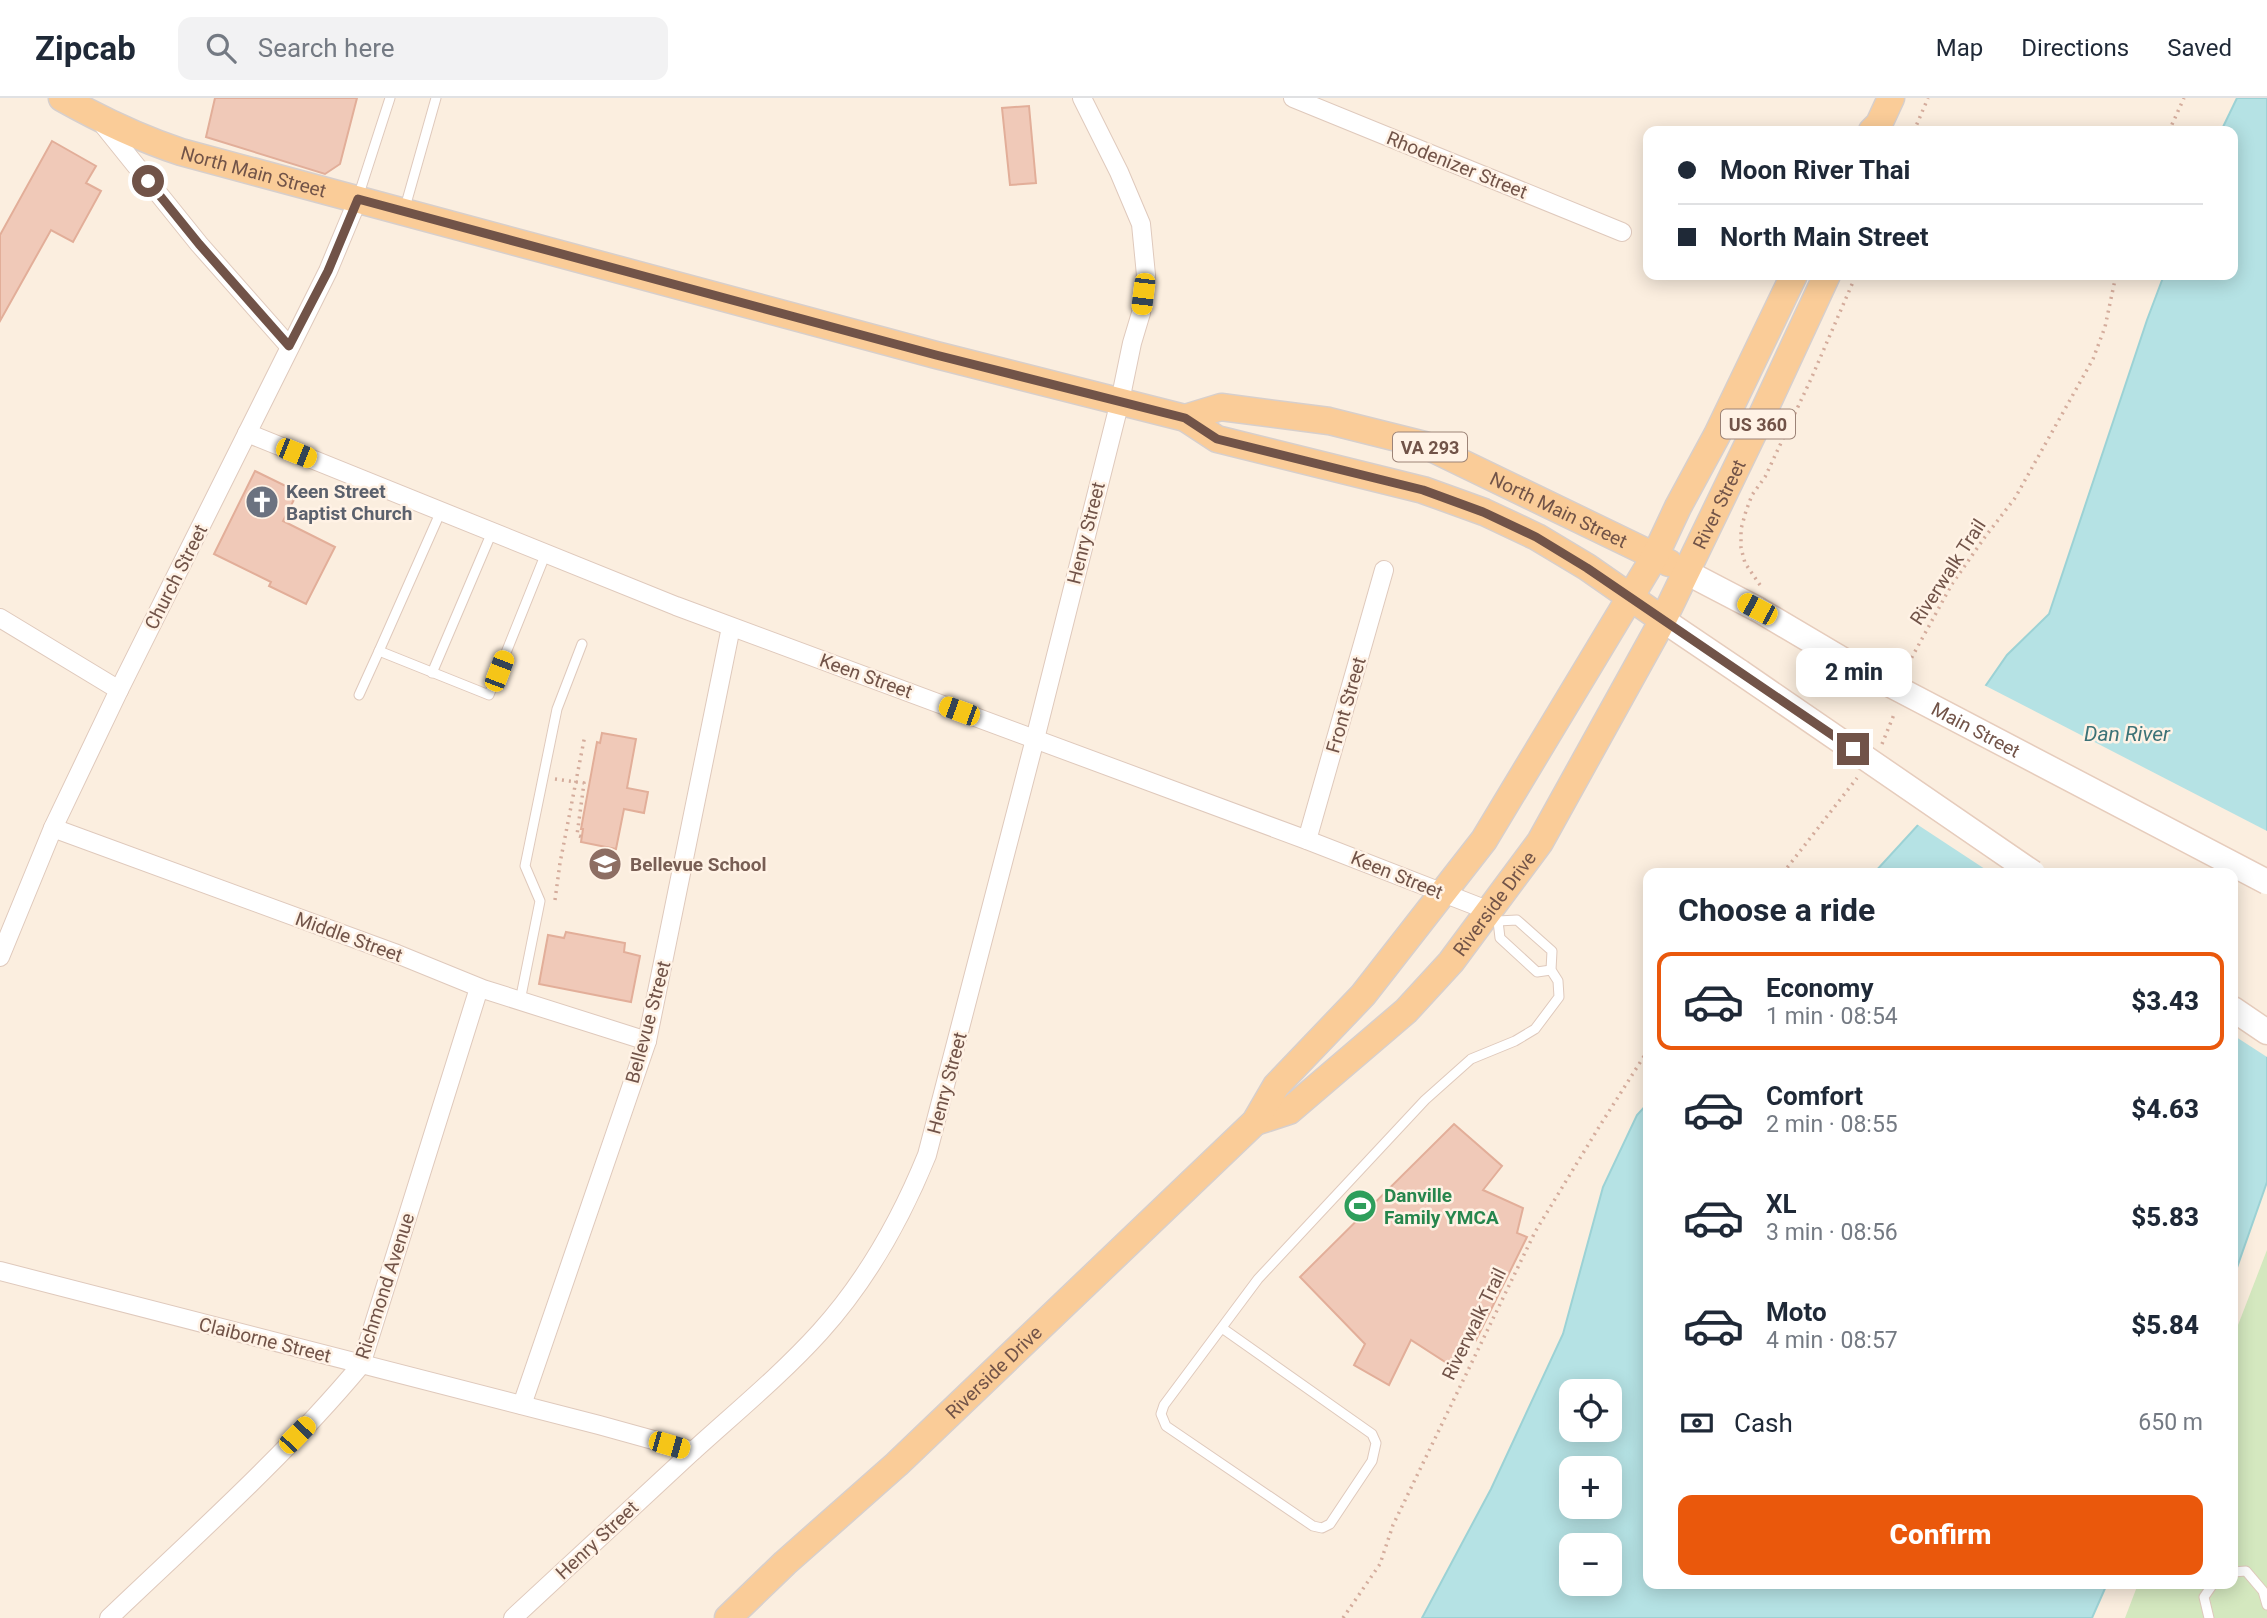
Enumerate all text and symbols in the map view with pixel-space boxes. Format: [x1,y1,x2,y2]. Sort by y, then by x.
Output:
search box [178,17,668,80]
text: Zipcab [35,29,136,68]
icon: search [202,29,240,67]
text: Search here [258,33,395,63]
text: Map [1936,34,1983,62]
text: Directions [2021,34,2129,62]
text: Saved [2167,34,2232,62]
street label: Rhodenizer Street [1383,126,1531,204]
street label: North Main Street [178,141,329,202]
text: Moon River Thai [1720,155,1911,185]
route start [132,165,164,197]
text: North Main Street [1720,222,1929,252]
car [1131,272,1156,316]
road number: US 360 [1721,410,1795,438]
road number: VA 293 [1393,432,1467,461]
car [273,435,320,471]
street label: River Street [1688,456,1750,553]
street label: North Main Street [1486,467,1631,553]
street label: Henry Street [1062,479,1110,587]
place label: Keen Street Baptist Church [286,480,412,525]
church icon: Keen Street Baptist Church [243,483,281,521]
street label: Riverwalk Trail [1905,515,1991,629]
street label: Church Street [140,521,212,633]
car [1734,590,1781,628]
car [482,648,517,694]
callout: 2 min [1795,648,1911,696]
street label: Keen Street [816,649,916,703]
street label: Front Street [1321,654,1371,756]
text: 2 min [1825,659,1883,686]
car [936,694,983,728]
street label: Main Street [1928,697,2024,762]
water label: Dan River [2084,722,2171,746]
route end [1837,733,1869,765]
school or university icon: Bellevue School [586,845,624,883]
street label: Keen Street [1348,846,1446,904]
street label: Riverside Drive [1448,847,1541,960]
place label: Bellevue School [630,853,767,876]
text: Choose a ride [1678,891,1875,929]
street label: Middle Street [292,907,406,967]
street label: Bellevue Street [621,958,675,1086]
icon: car [1682,970,1745,1033]
text: Economy [1766,973,1873,1003]
text: $3.43 [2131,986,2199,1016]
text: 1 min · 08:54 [1766,1003,1898,1030]
street label: Henry Street [922,1030,972,1136]
icon: car [1682,1078,1745,1141]
text: Comfort [1766,1081,1863,1111]
text: $4.63 [2131,1094,2199,1124]
text: 2 min · 08:55 [1766,1111,1898,1138]
place label: Danville Family YMCA [1384,1184,1499,1229]
icon: car [1682,1186,1745,1249]
sports icon: Danville Family YMCA [1341,1187,1379,1225]
text: XL [1766,1189,1797,1219]
text: $5.83 [2131,1202,2199,1232]
street label: Richmond Avenue [351,1210,419,1362]
text: 3 min · 08:56 [1766,1219,1898,1246]
street label: Riverwalk Trail [1437,1264,1511,1384]
icon: car [1682,1294,1745,1357]
text: Moto [1766,1297,1827,1327]
text: $5.84 [2131,1310,2199,1340]
street label: Claiborne Street [197,1312,333,1368]
street label: Riverside Drive [940,1321,1046,1423]
text: 4 min · 08:57 [1766,1327,1898,1354]
map controls [1559,1379,1622,1596]
button: locate [1559,1379,1622,1442]
icon: cash [1678,1404,1716,1442]
text: Cash [1734,1408,1793,1438]
text: 650 m [2138,1409,2203,1436]
car [275,1413,320,1457]
car [646,1429,693,1461]
button: + [1559,1456,1622,1519]
button: Confirm [1678,1495,2203,1575]
street label: Henry Street [551,1496,643,1584]
button: − [1559,1533,1622,1596]

